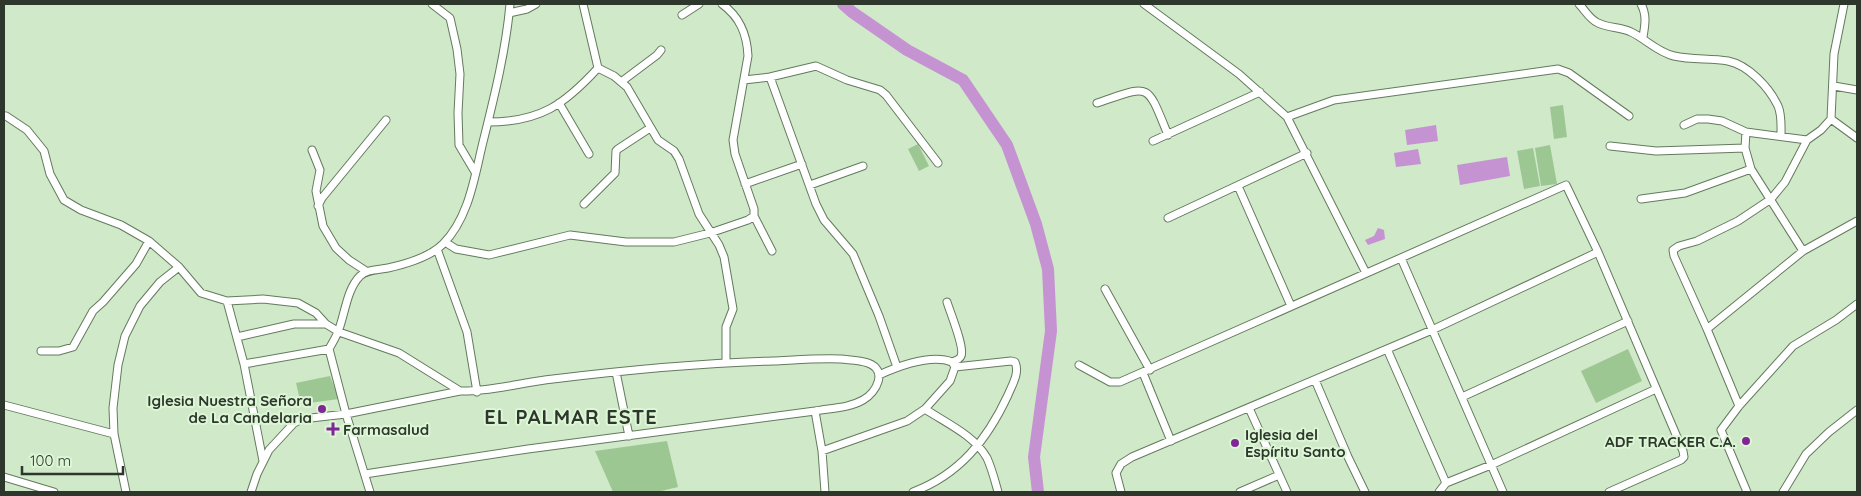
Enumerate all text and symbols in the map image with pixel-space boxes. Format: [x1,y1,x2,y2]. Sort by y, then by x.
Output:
place label: Iglesia Nuestra Señora de La Candelaria [147,391,312,427]
marker: Iglesia Nuestra Señora de La Candelaria [316,403,328,415]
district label: EL PALMAR ESTE [484,404,658,429]
place label: Farmasalud [343,420,429,439]
marker: Farmasalud [327,423,339,435]
place label: Iglesia del Espíritu Santo [1245,425,1346,461]
place label: ADF TRACKER C.A. [1605,432,1736,451]
marker: ADF TRACKER C.A. [1740,435,1752,447]
marker: Iglesia del Espíritu Santo [1229,437,1241,449]
scale bar [22,444,124,476]
text: 100 m [30,451,71,470]

